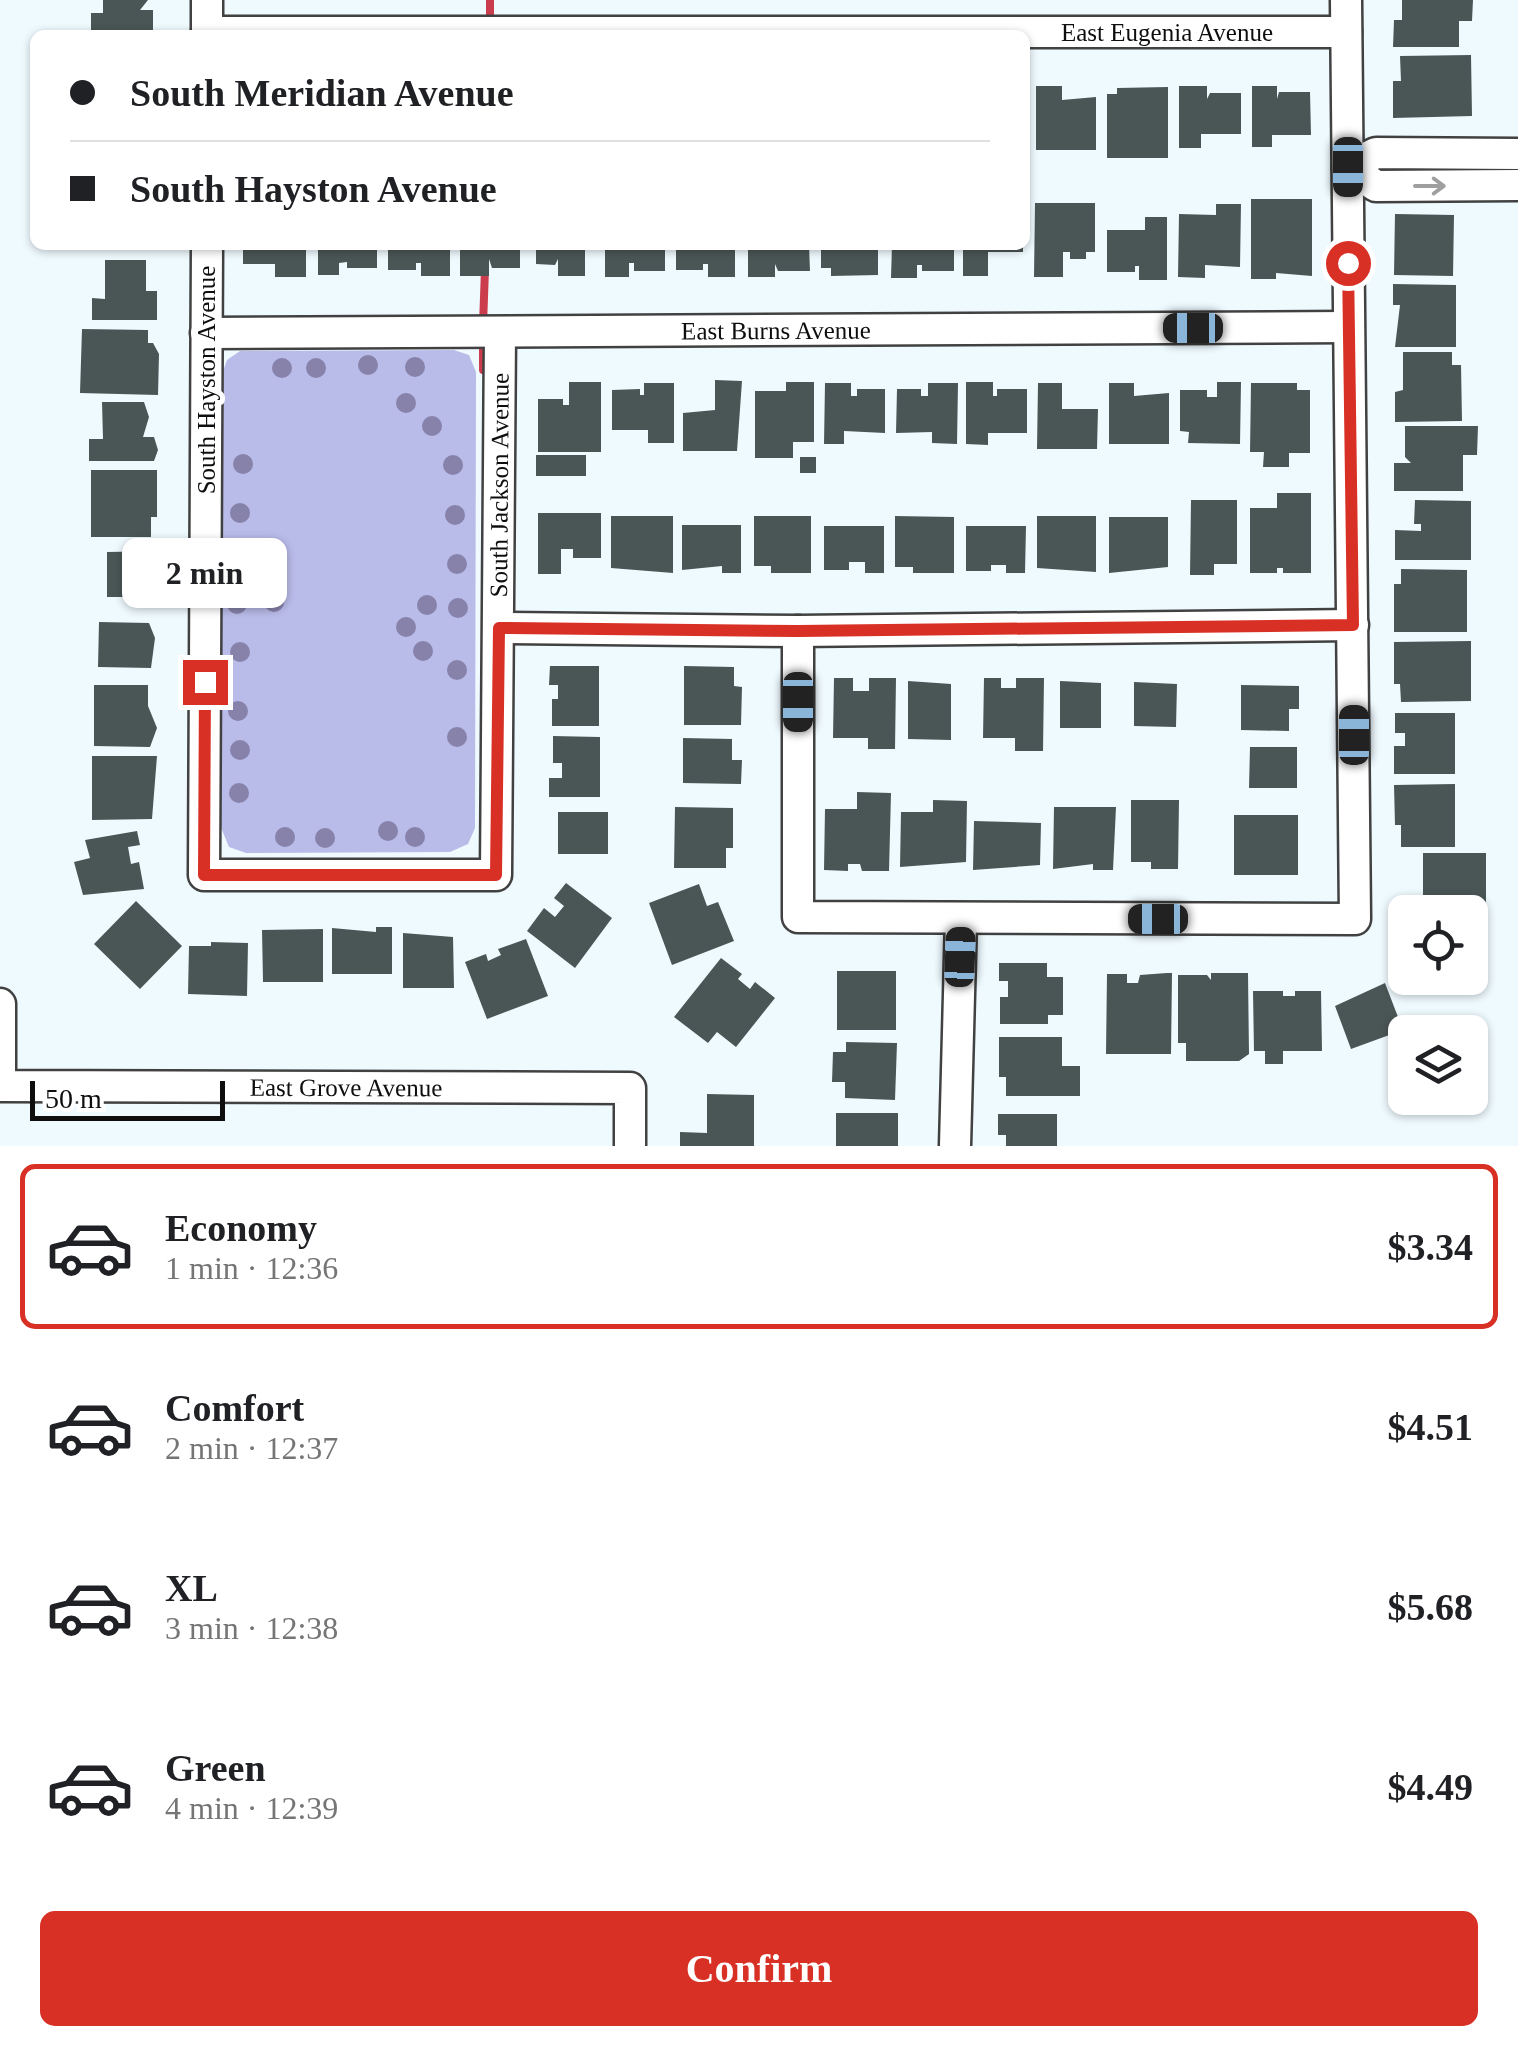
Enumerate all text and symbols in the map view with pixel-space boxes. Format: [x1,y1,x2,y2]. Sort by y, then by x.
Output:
street label: East Eugenia Avenue [1061,19,1273,46]
text: South Meridian Avenue [130,72,514,114]
car [1333,137,1363,197]
text: South Hayston Avenue [130,168,497,210]
one-way arrow [1414,176,1446,196]
route start [1326,241,1371,286]
street label: South Hayston Avenue [193,266,220,494]
car [1163,313,1223,343]
street label: East Burns Avenue [681,317,871,345]
street label: South Jackson Avenue [485,373,514,597]
callout: 2 min [122,537,288,607]
text: 2 min [166,555,243,591]
route end [183,660,228,705]
car [783,672,813,732]
car [1339,705,1369,765]
map controls [1388,895,1488,1115]
button: locate [1388,895,1488,995]
car [1128,904,1188,934]
car [944,926,976,988]
button: layers [1388,1015,1488,1115]
street label: East Grove Avenue [250,1074,442,1101]
scale bar [30,1076,225,1120]
text: 50 m [45,1083,102,1114]
icon: car [45,1202,135,1292]
text: Economy [165,1207,317,1249]
text: $3.34 [1388,1226,1473,1268]
text: 1 min · 12:36 [165,1250,338,1286]
icon: car [45,1382,135,1472]
text: Comfort [165,1387,304,1429]
text: $4.51 [1388,1406,1473,1448]
text: 2 min · 12:37 [165,1430,338,1466]
icon: car [45,1562,135,1652]
text: XL [165,1567,218,1609]
text: $5.68 [1388,1586,1473,1628]
text: 3 min · 12:38 [165,1610,338,1646]
icon: car [45,1742,135,1832]
text: Green [165,1747,266,1789]
text: $4.49 [1388,1766,1473,1808]
text: 4 min · 12:39 [165,1790,338,1826]
button: Confirm [40,1911,1478,2026]

